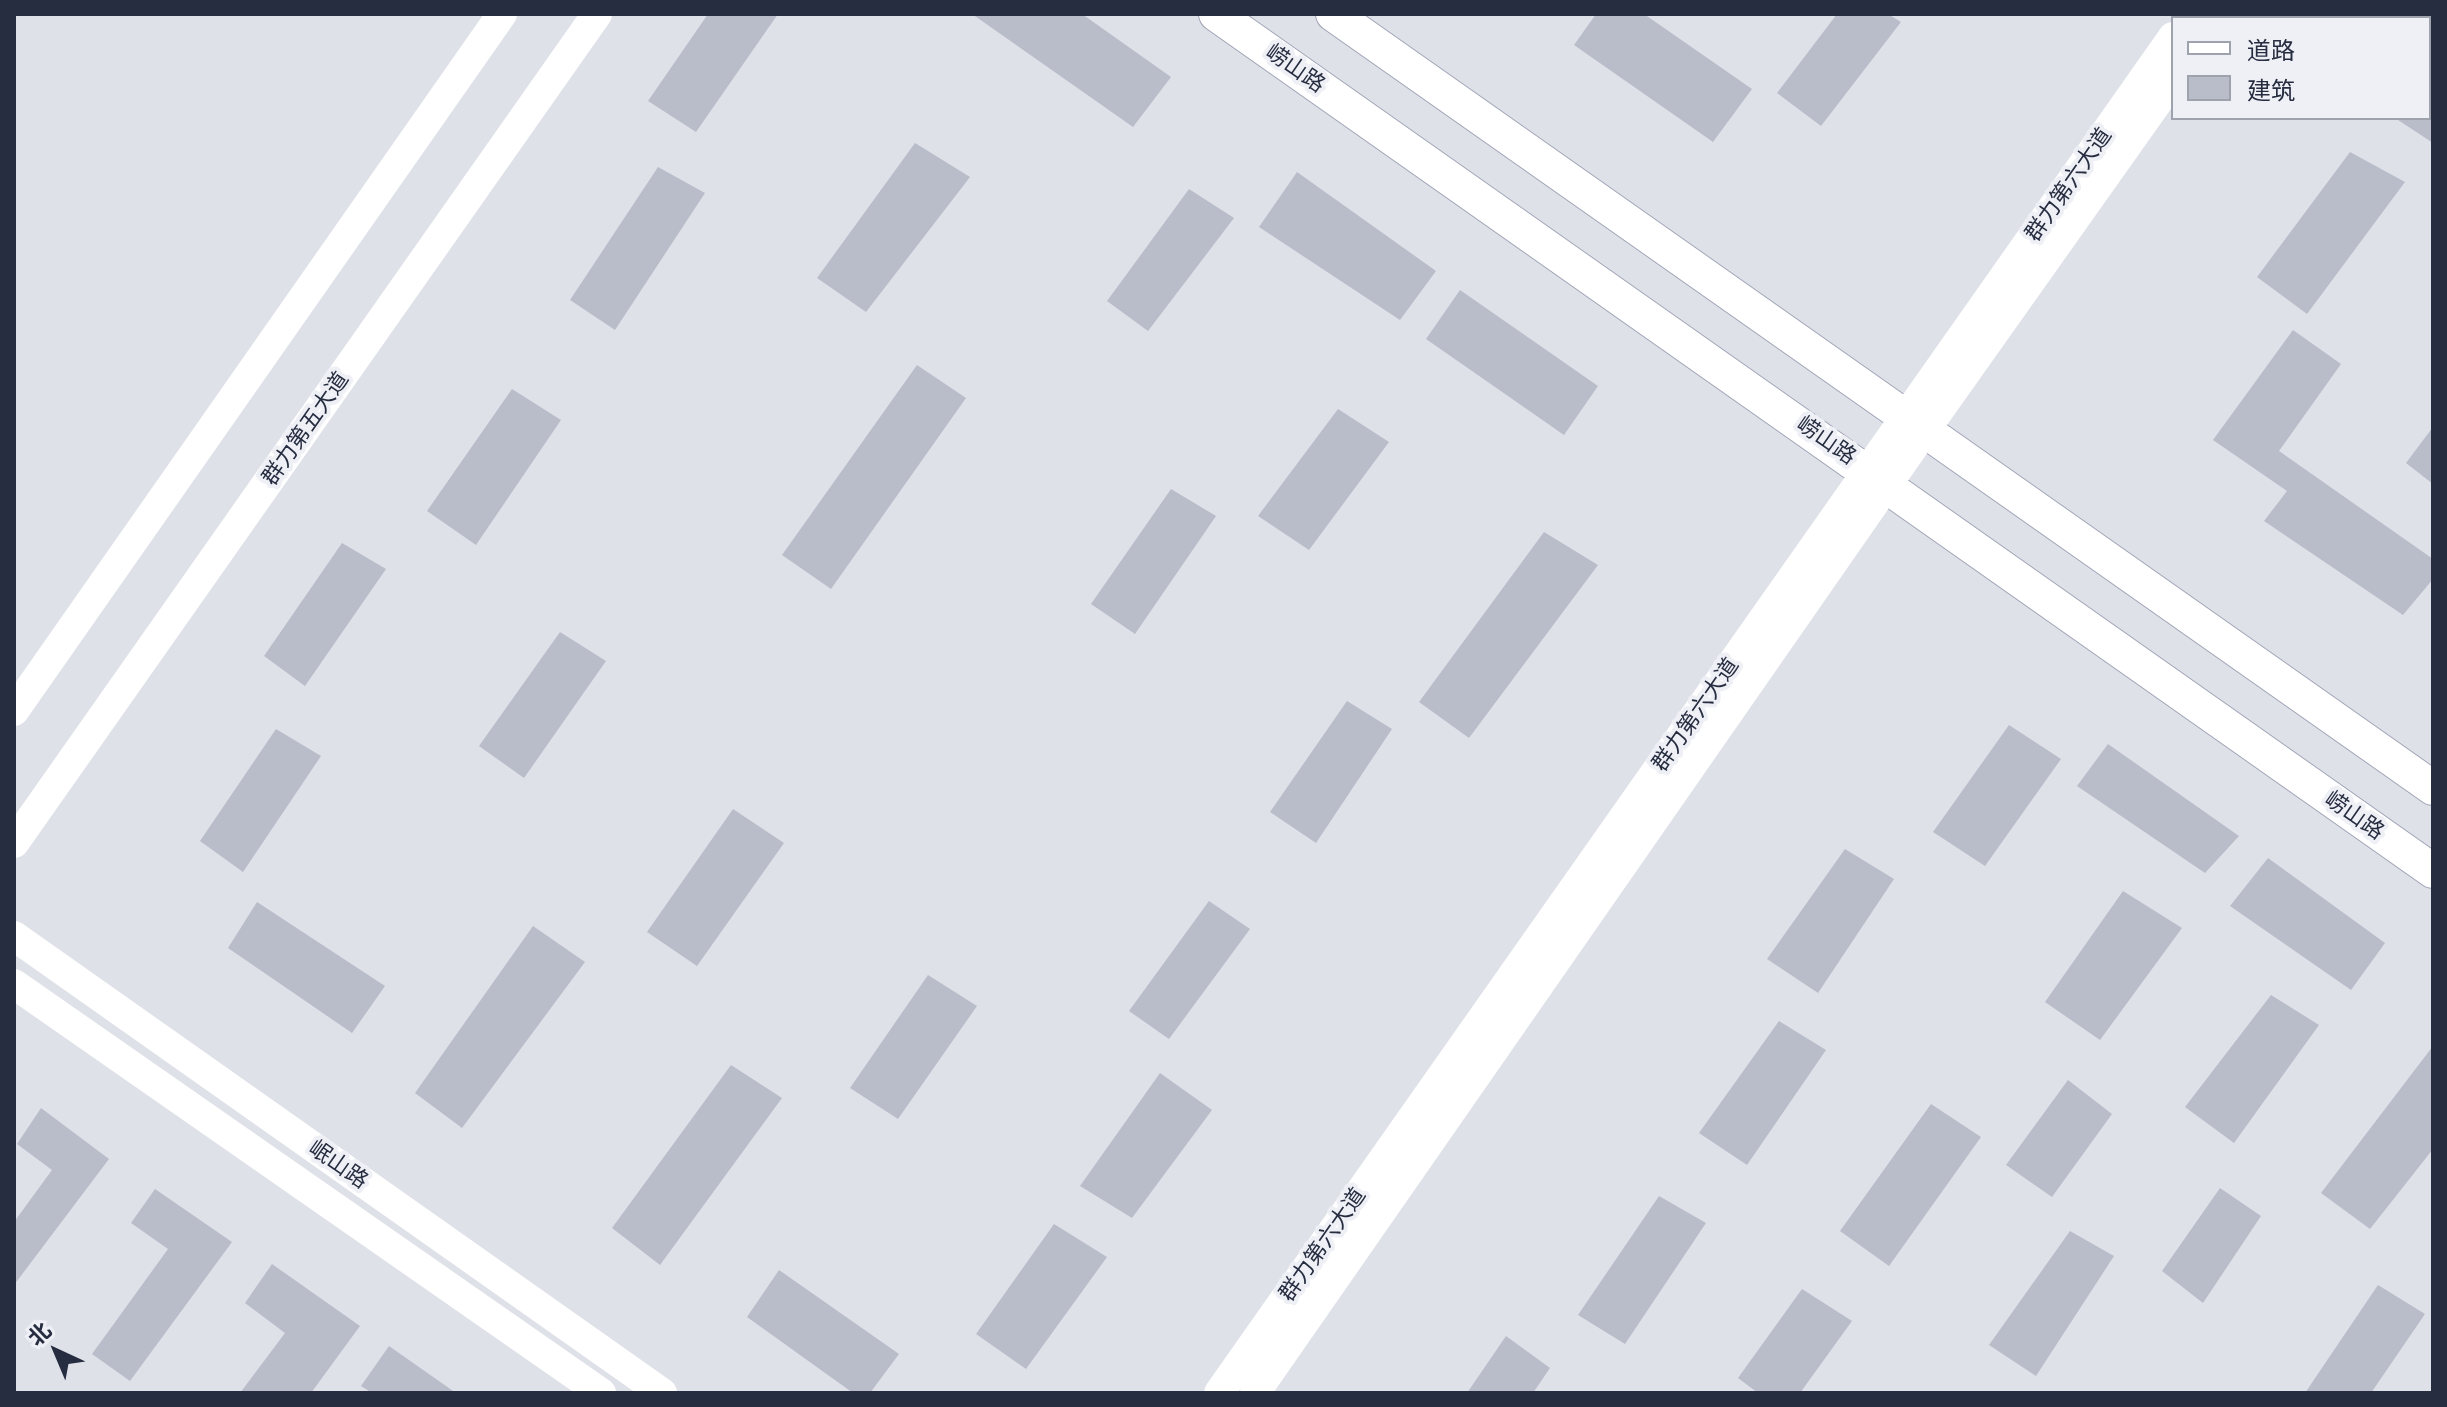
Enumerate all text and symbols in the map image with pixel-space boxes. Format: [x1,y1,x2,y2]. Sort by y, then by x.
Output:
legend [2171,16,2431,120]
text: 道路 [2247,35,2295,66]
street label: 崂山路 [1260,39,1330,99]
text: 建筑 [2247,75,2295,106]
street label: 群力第六大道 [2020,123,2118,247]
street label: 群力第五大道 [257,367,355,491]
street label: 崂山路 [1791,411,1861,471]
street label: 群力第六大道 [1647,653,1745,777]
street label: 崂山路 [2319,786,2389,846]
street label: 岷山路 [303,1135,373,1195]
street label: 群力第六大道 [1274,1183,1372,1307]
north arrow [16,1311,96,1391]
text: 北 [22,1316,57,1351]

